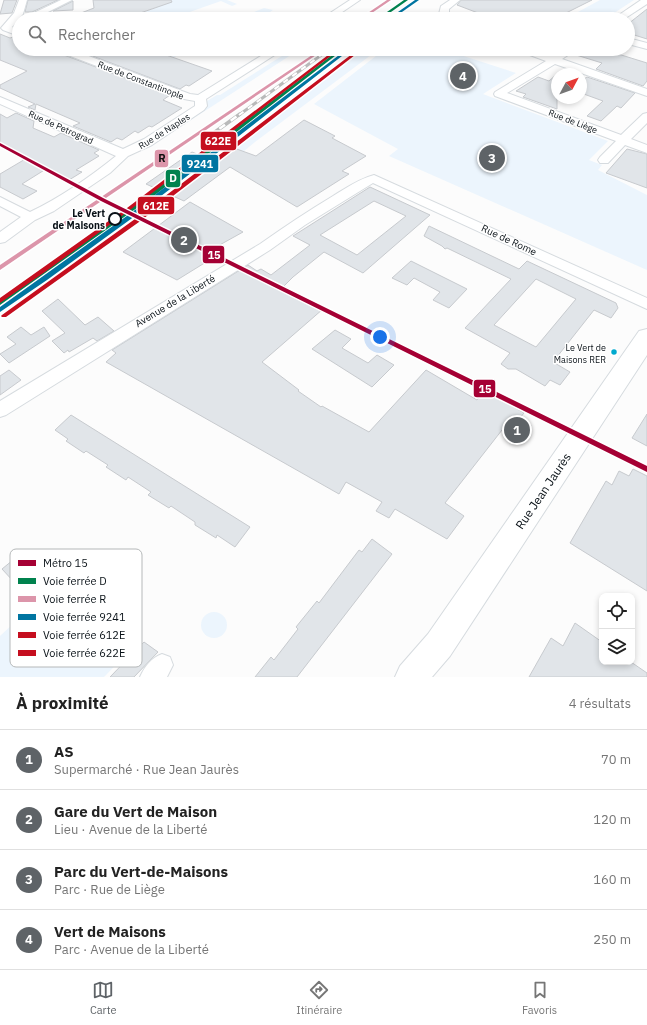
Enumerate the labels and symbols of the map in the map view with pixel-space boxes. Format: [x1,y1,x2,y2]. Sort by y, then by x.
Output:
street label: Rue de Constantinople [96,58,186,102]
pin: 4 [450,61,476,91]
north arrow [551,68,587,104]
street label: Rue de Liège [547,107,599,135]
street label: Rue de Petrograd [27,108,95,146]
street label: Rue de Naples [136,111,192,151]
line badge: 622E [200,131,237,151]
text: 622E [205,134,232,148]
pin: 3 [479,143,505,173]
line badge: R [154,149,169,168]
text: R [158,151,166,165]
line badge: 9241 [181,154,219,173]
text: 9241 [187,157,214,171]
line badge: D [165,169,181,188]
text: D [169,171,177,185]
line badge: 612E [137,196,175,215]
text: 612E [143,199,170,213]
place label: Le Vert de Maisons [53,207,105,232]
marker: Le Vert de Maisons [108,212,122,226]
street label: Rue de Rome [479,222,539,259]
pin: 2 [171,225,197,255]
line badge: 15 [202,245,225,264]
text: 15 [207,248,221,262]
street label: Avenue de la Liberté [133,272,218,330]
your location [370,327,390,347]
place label: Le Vert de Maisons RER [554,342,606,365]
marker: Le Vert de Maisons RER [609,347,619,357]
line badge: 15 [473,379,496,398]
text: 15 [478,382,492,396]
pin: 1 [504,415,530,445]
street label: Rue Jean Jaurès [512,450,574,532]
legend [10,549,142,667]
text: Métro 15 [43,556,88,570]
text: Voie ferrée D [43,574,107,588]
text: Voie ferrée R [43,592,106,606]
text: Voie ferrée 9241 [43,610,126,624]
text: Voie ferrée 612E [43,628,125,642]
text: Voie ferrée 622E [43,646,125,660]

